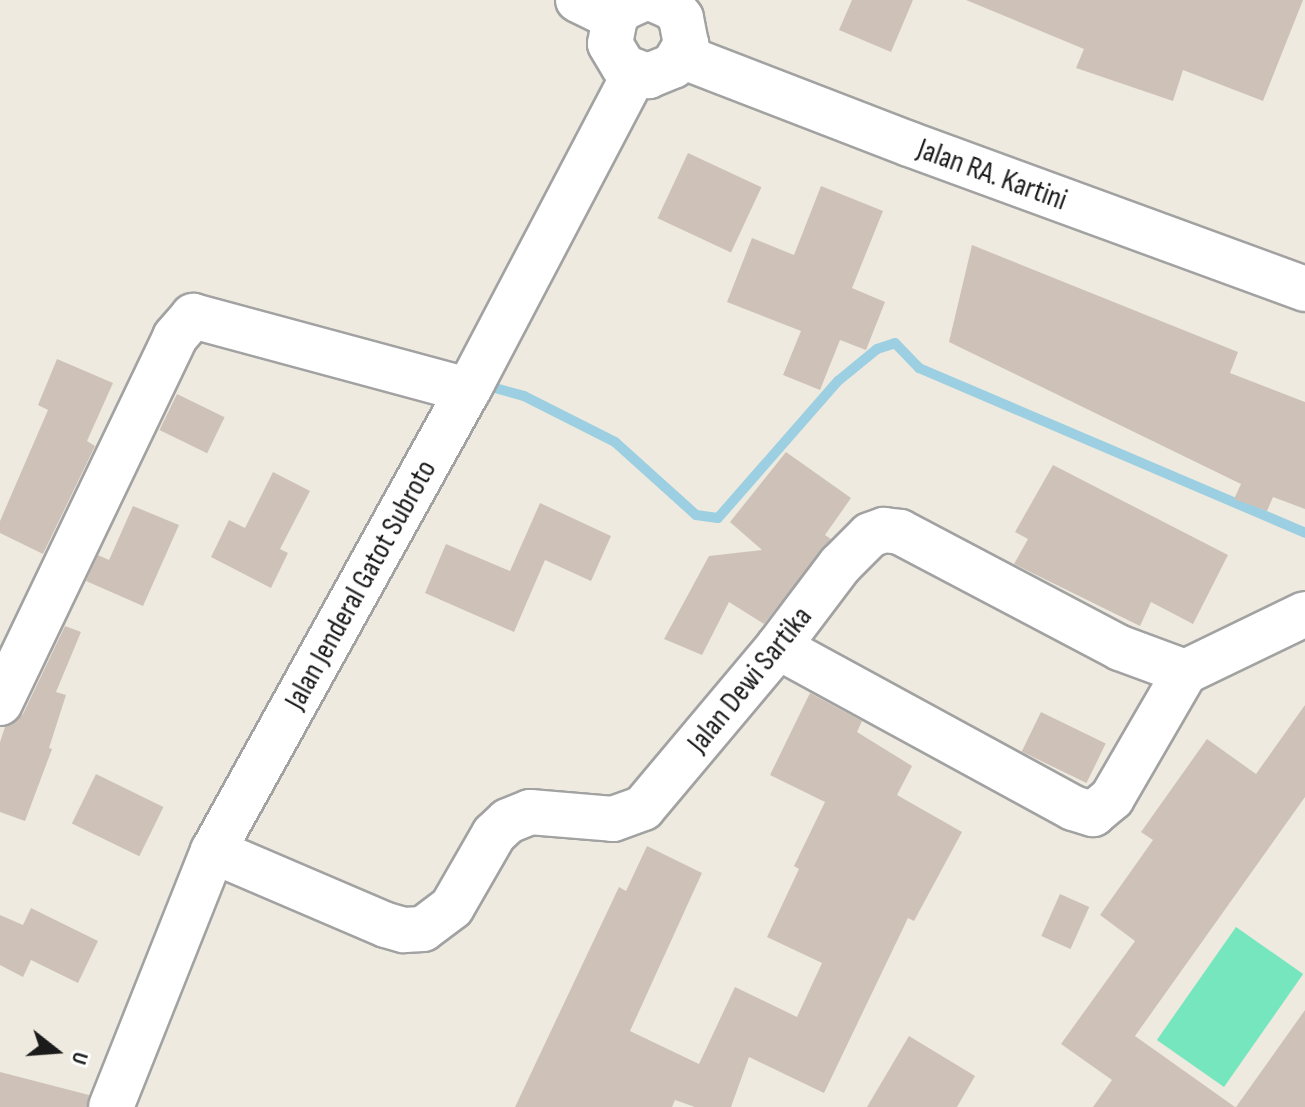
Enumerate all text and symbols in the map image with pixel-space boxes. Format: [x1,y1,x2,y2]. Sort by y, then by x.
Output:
street label: Jalan RA. Kartini [912,131,1072,219]
street label: Jalan Jenderal Gatot Subroto [278,454,444,716]
street label: Jalan Dewi Sartika [680,600,820,760]
north arrow [16,1011,96,1091]
text: U [65,1049,94,1068]

